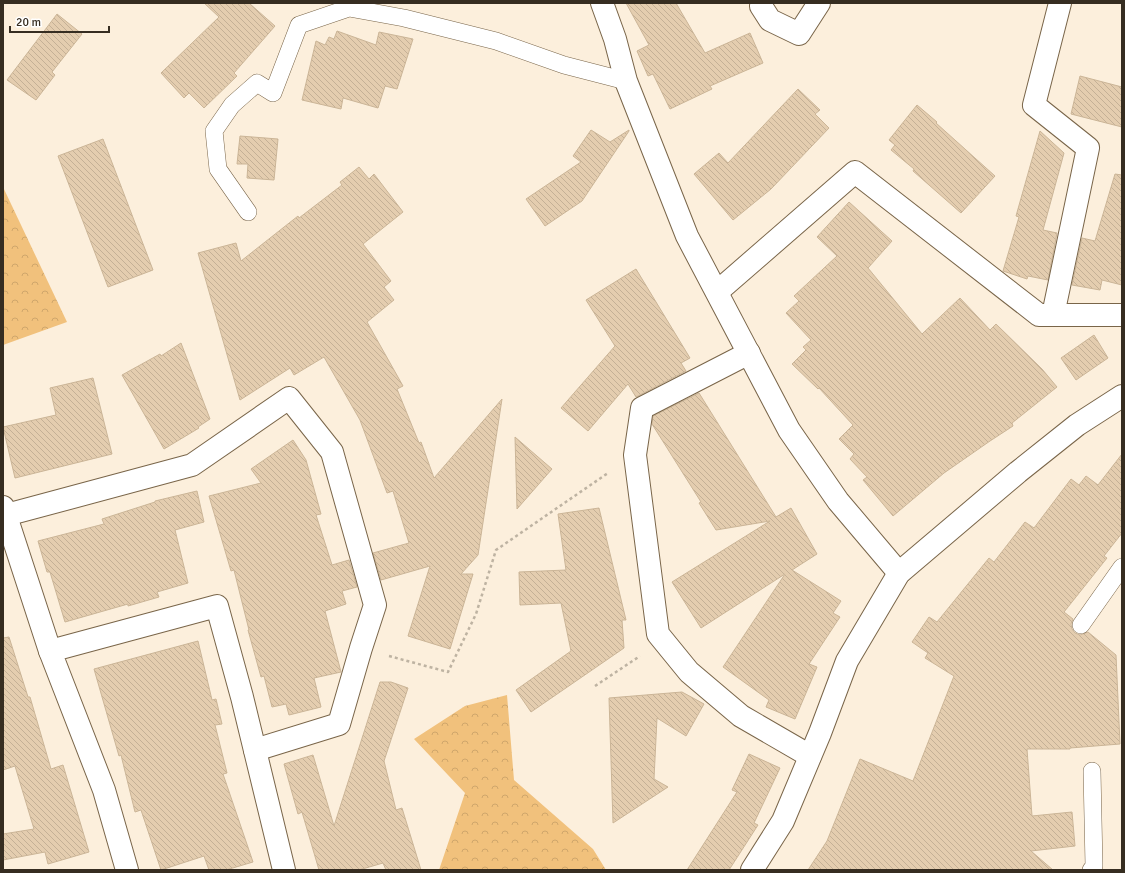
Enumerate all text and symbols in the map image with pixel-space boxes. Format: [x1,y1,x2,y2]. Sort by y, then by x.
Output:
scale bar [10,8,109,34]
text: 20 m [16,15,41,30]

